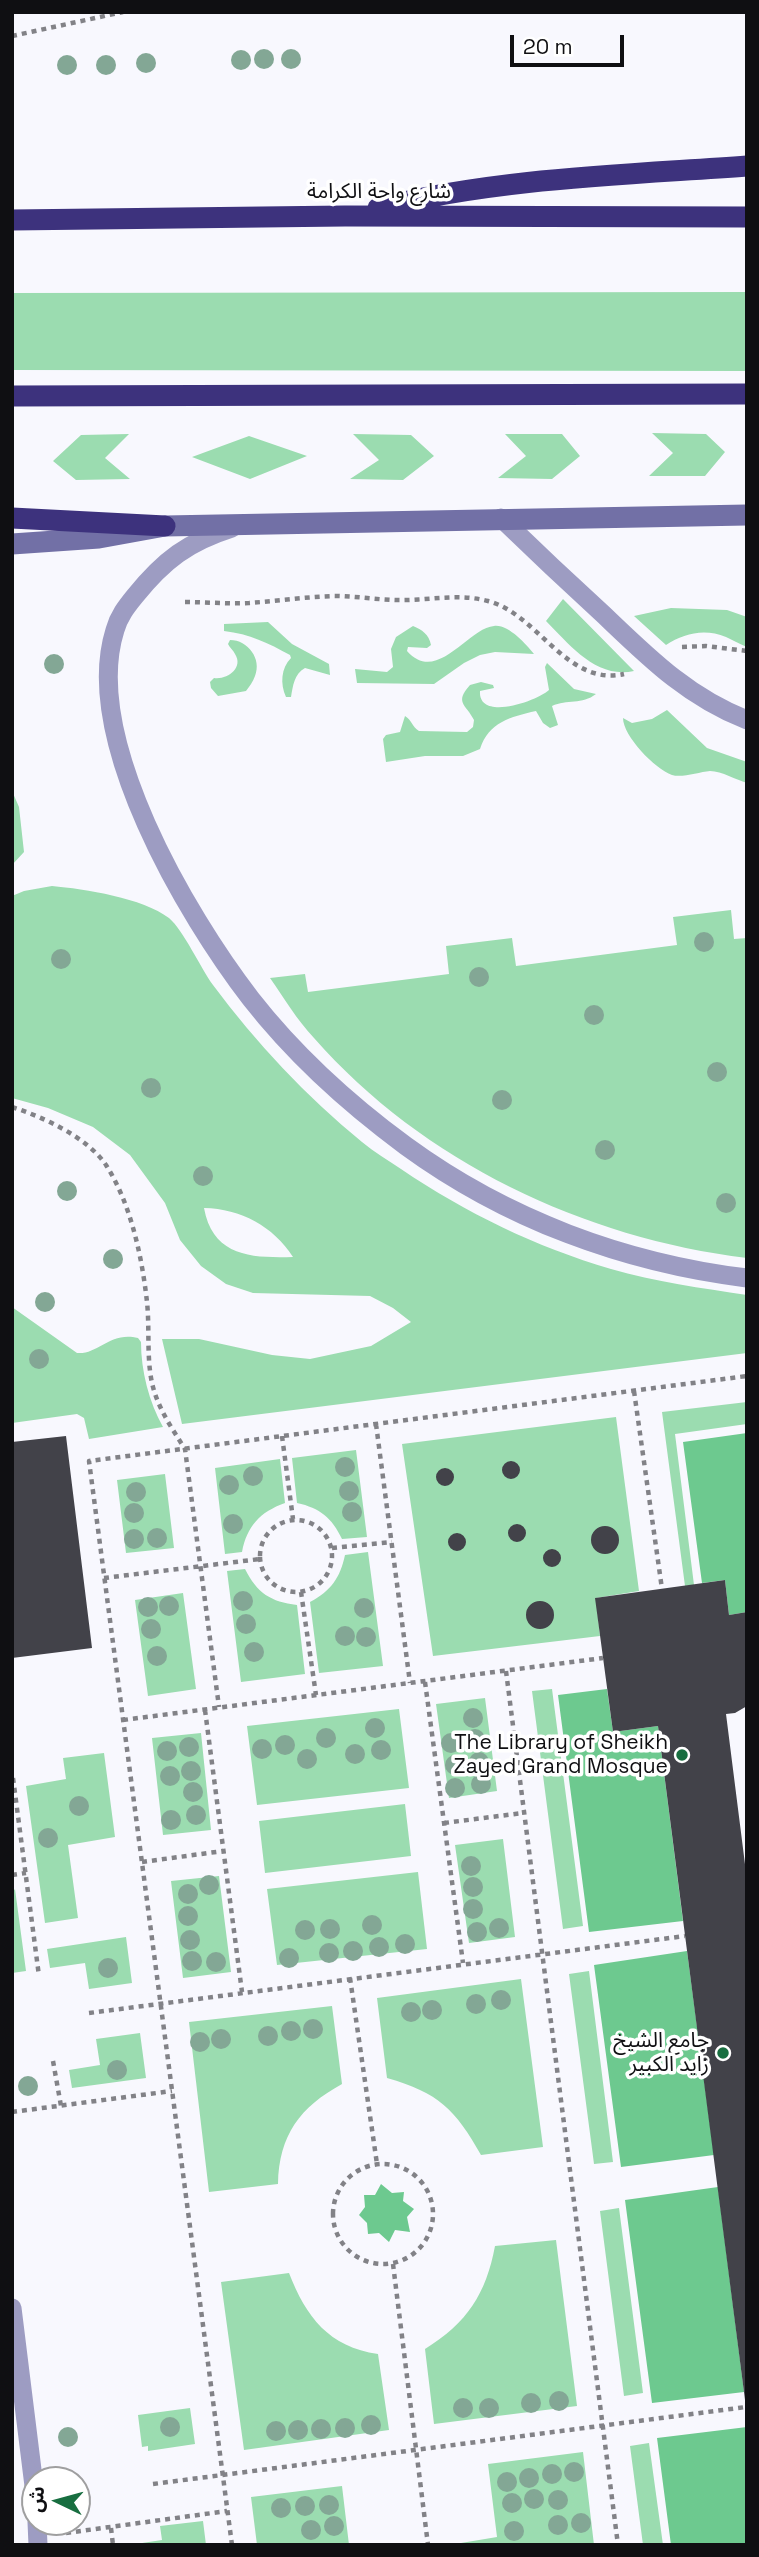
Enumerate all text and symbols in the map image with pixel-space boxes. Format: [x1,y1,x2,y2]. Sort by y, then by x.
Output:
scale bar [514,21,628,65]
text: 20 m [523,33,573,60]
street label: شارع واحة الكرامة [307,179,451,205]
place label: The Library of Sheikh Zayed Grand Mosque [454,1730,668,1780]
marker: The Library of Sheikh Zayed Grand Mosque [674,1747,690,1763]
place label: جامع الشيخ زايد الكبير [613,2028,709,2078]
marker: جامع الشيخ زايد الكبير [715,2045,731,2061]
north arrow [21,2466,91,2536]
text: ش [23,2485,50,2513]

